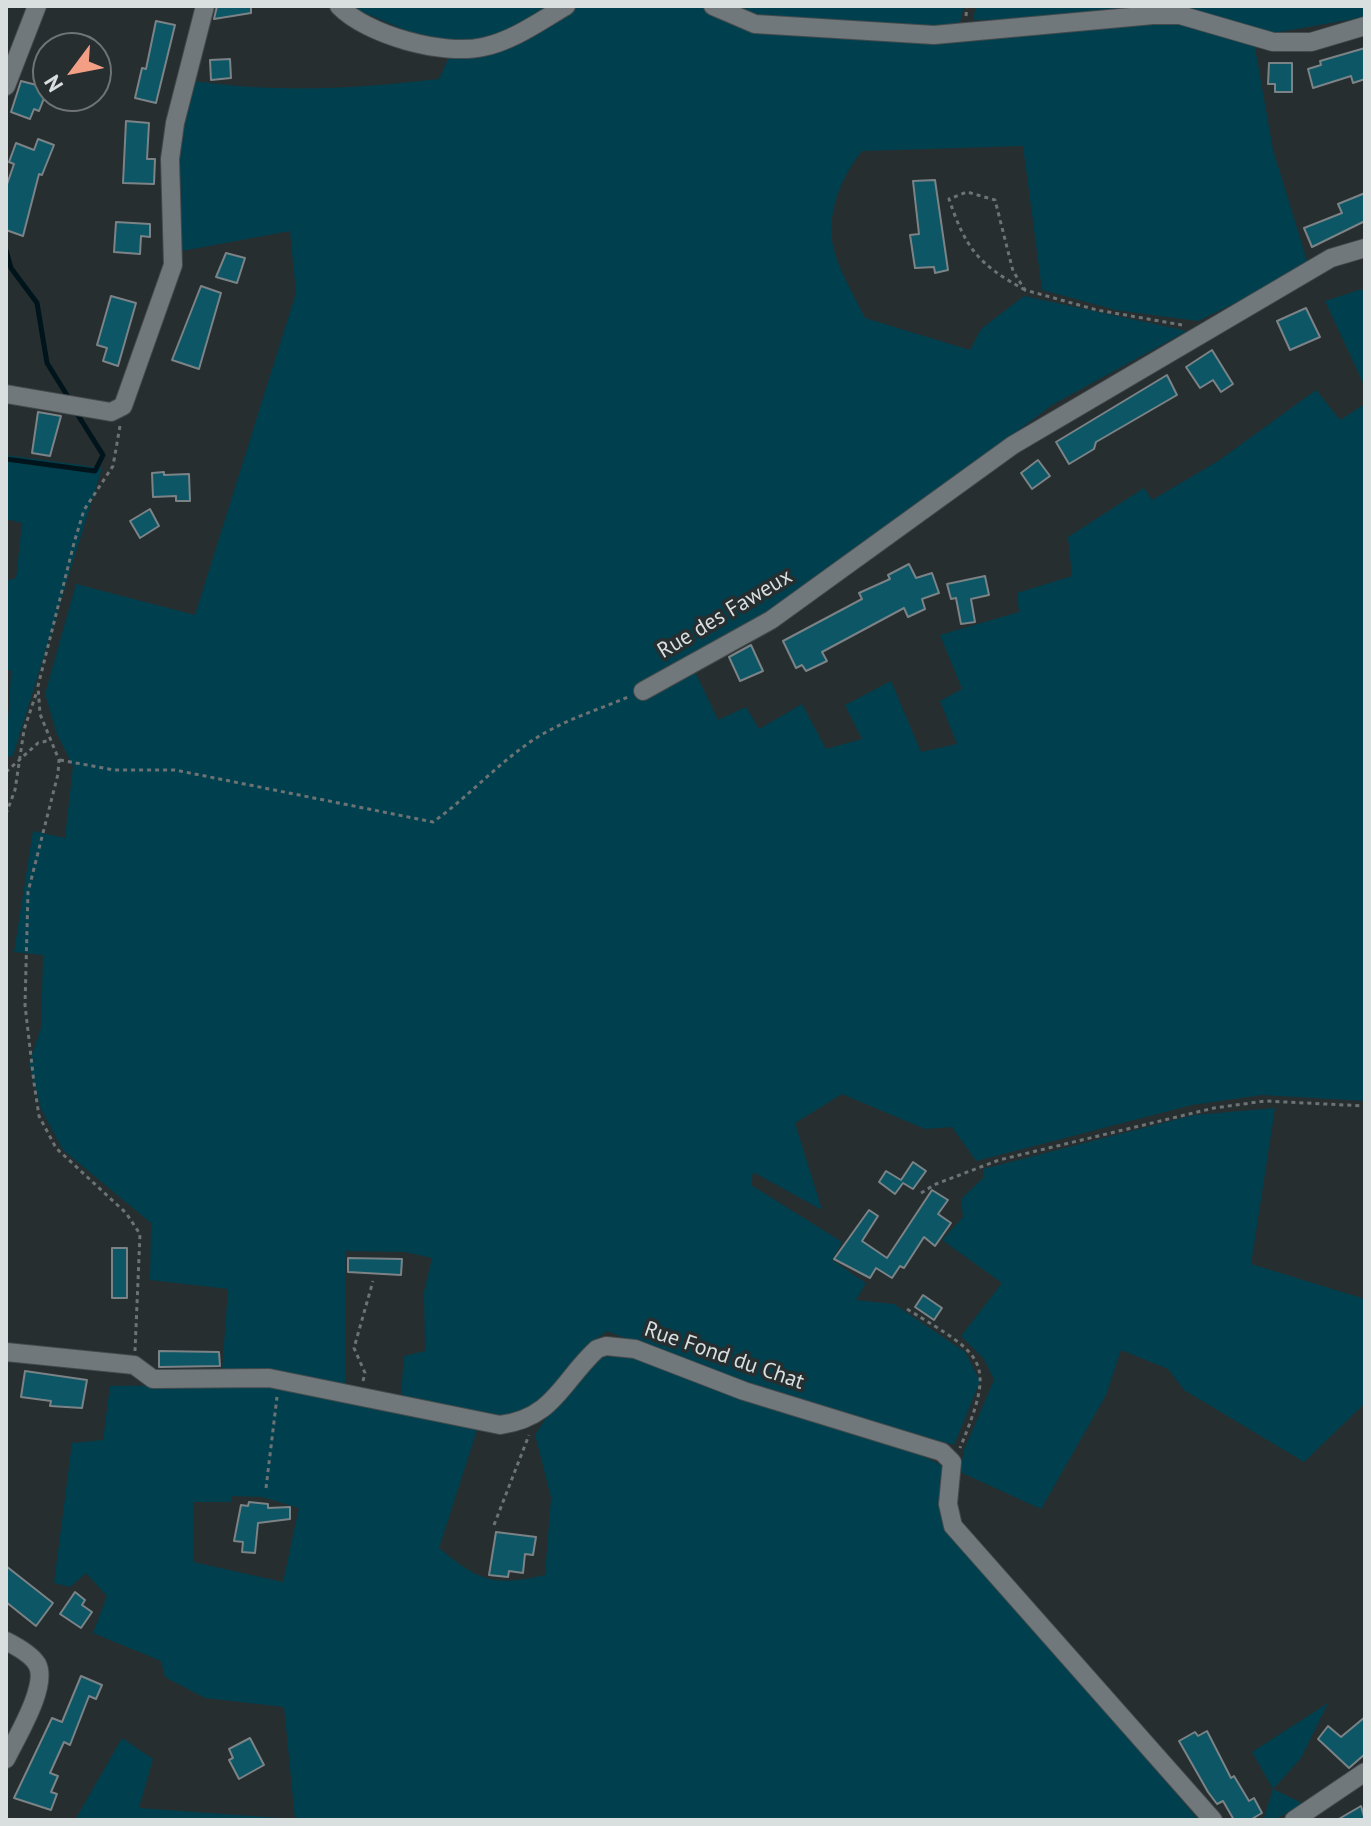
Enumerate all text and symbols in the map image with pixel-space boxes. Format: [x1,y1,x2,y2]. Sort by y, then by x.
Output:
north arrow [32,32,112,112]
text: N [38,70,69,97]
street label: Rue des Faweux [653,563,797,665]
street label: Rue Fond du Chat [641,1316,807,1396]

